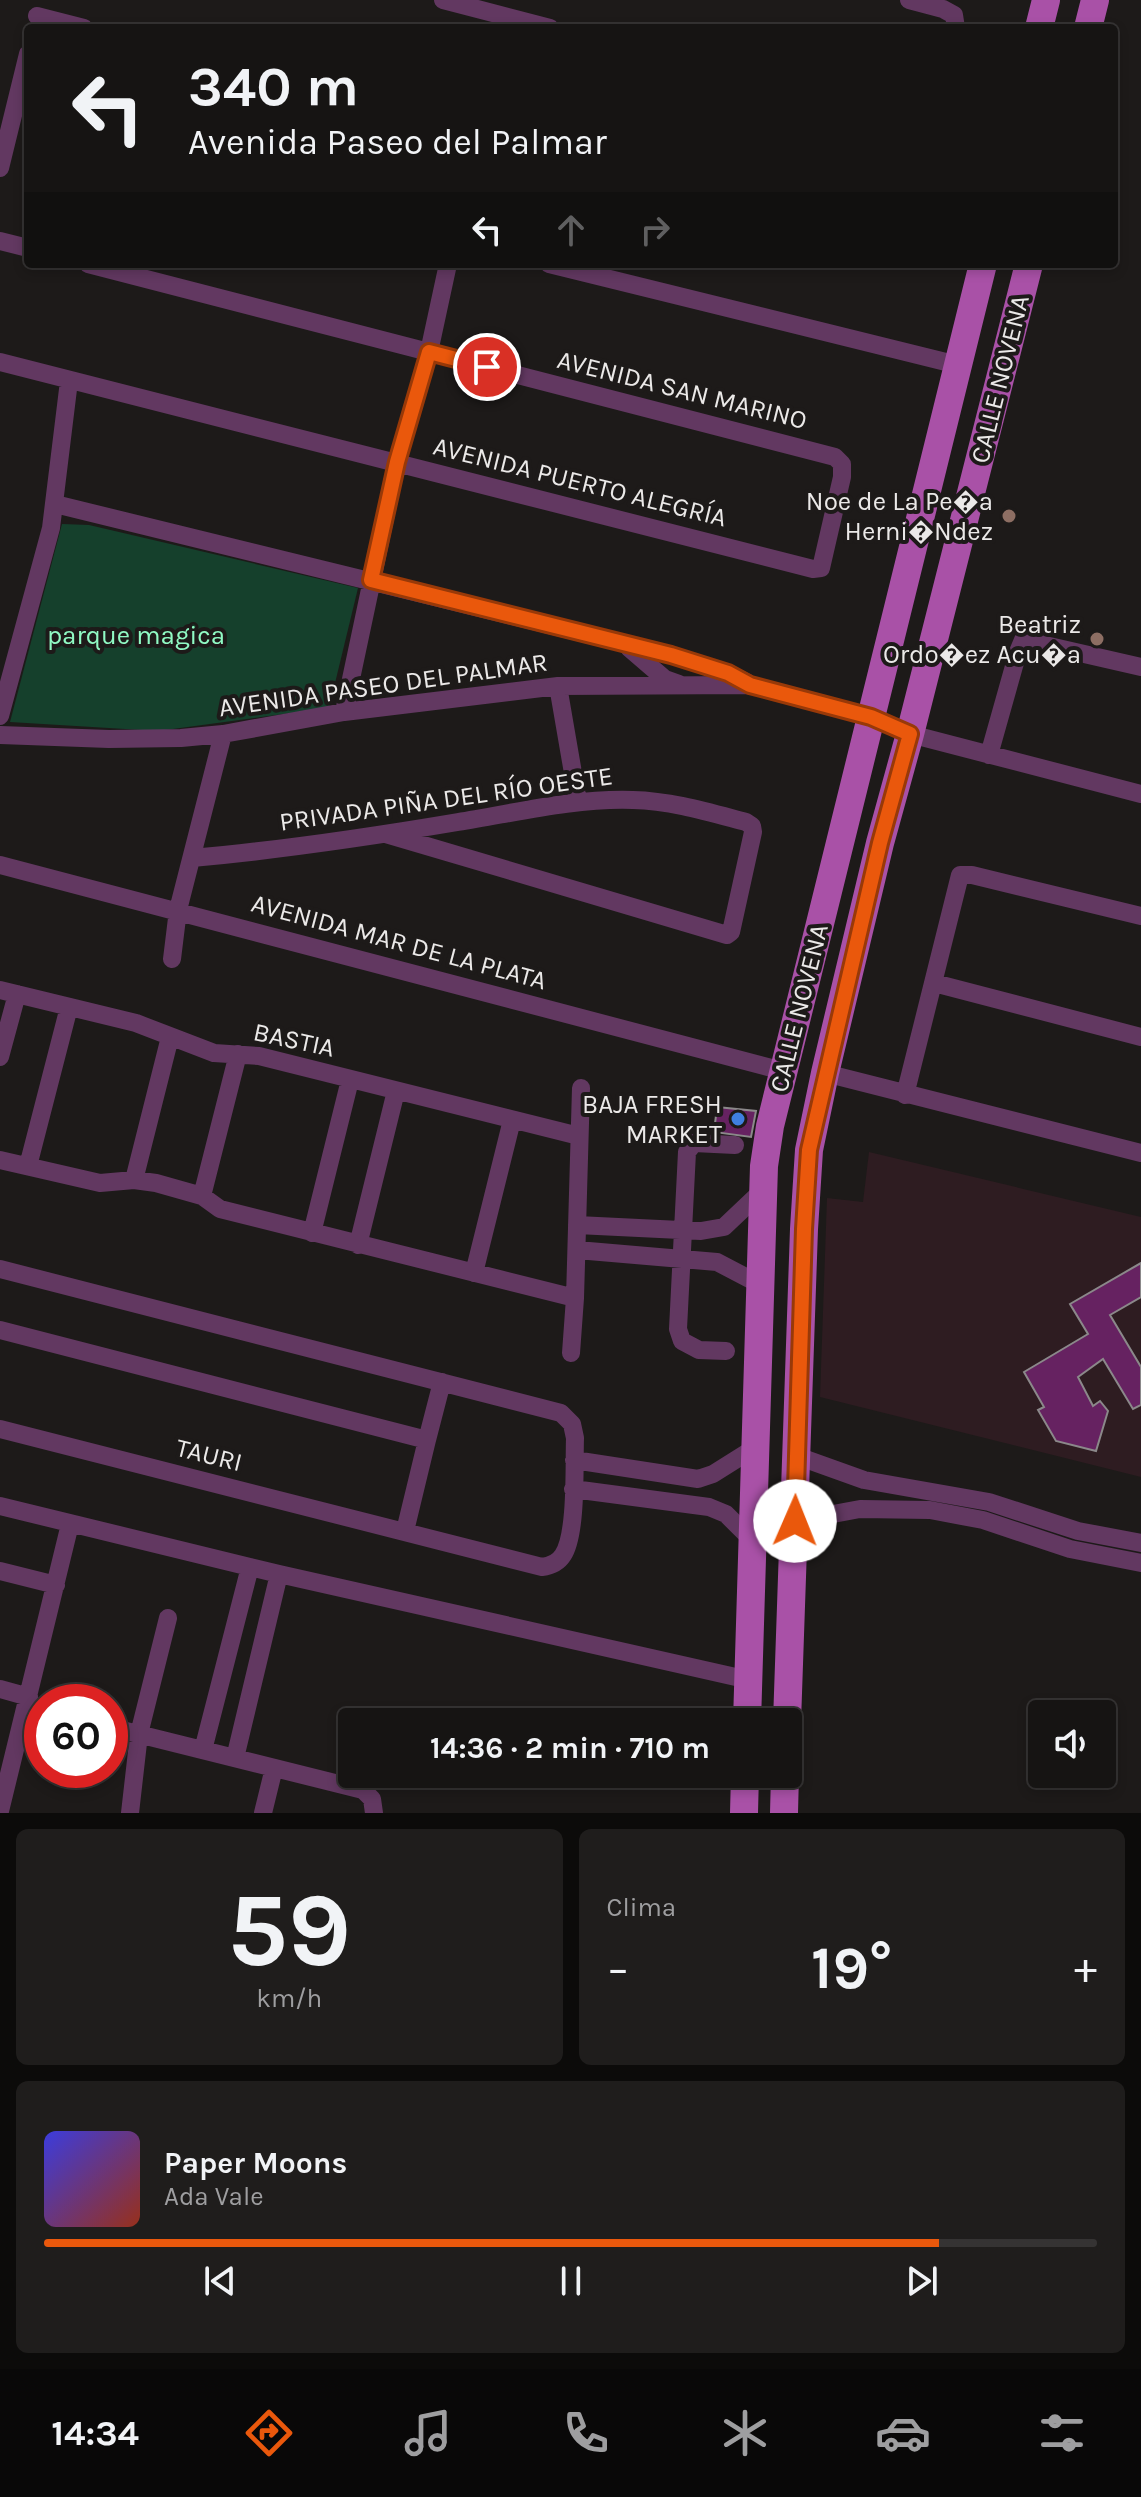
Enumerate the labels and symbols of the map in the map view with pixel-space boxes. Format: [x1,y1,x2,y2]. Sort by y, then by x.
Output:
street label: CALLE NOVENA [964,292,1036,466]
pin [453,333,521,401]
street label: AVENIDA SAN MARINO [554,344,810,436]
street label: AVENIDA PUERTO ALEGRÍA [430,430,730,533]
place label: Noe de La Pe�a Herni�Ndez [806,486,993,547]
marker: Noe de La Pe�a Herni�Ndez [1000,507,1018,525]
place label: Beatriz Ordo�ez Acu�a [883,609,1081,670]
park label: parque magica [47,620,225,651]
marker: Beatriz Ordo�ez Acu�a [1088,630,1106,648]
street label: AVENIDA PASEO DEL PALMAR [217,647,549,723]
street label: PRIVADA PIÑA DEL RÍO OESTE [277,759,615,838]
street label: AVENIDA MAR DE LA PLATA [248,888,550,996]
street label: CALLE NOVENA [763,921,835,1095]
street label: BASTIA [251,1016,337,1064]
place label: BAJA FRESH MARKET [582,1089,722,1150]
marker: BAJA FRESH MARKET [729,1110,747,1128]
street label: TAURI [173,1432,245,1478]
position arrow [753,1479,837,1563]
speed limit sign: 60 [24,1684,128,1788]

